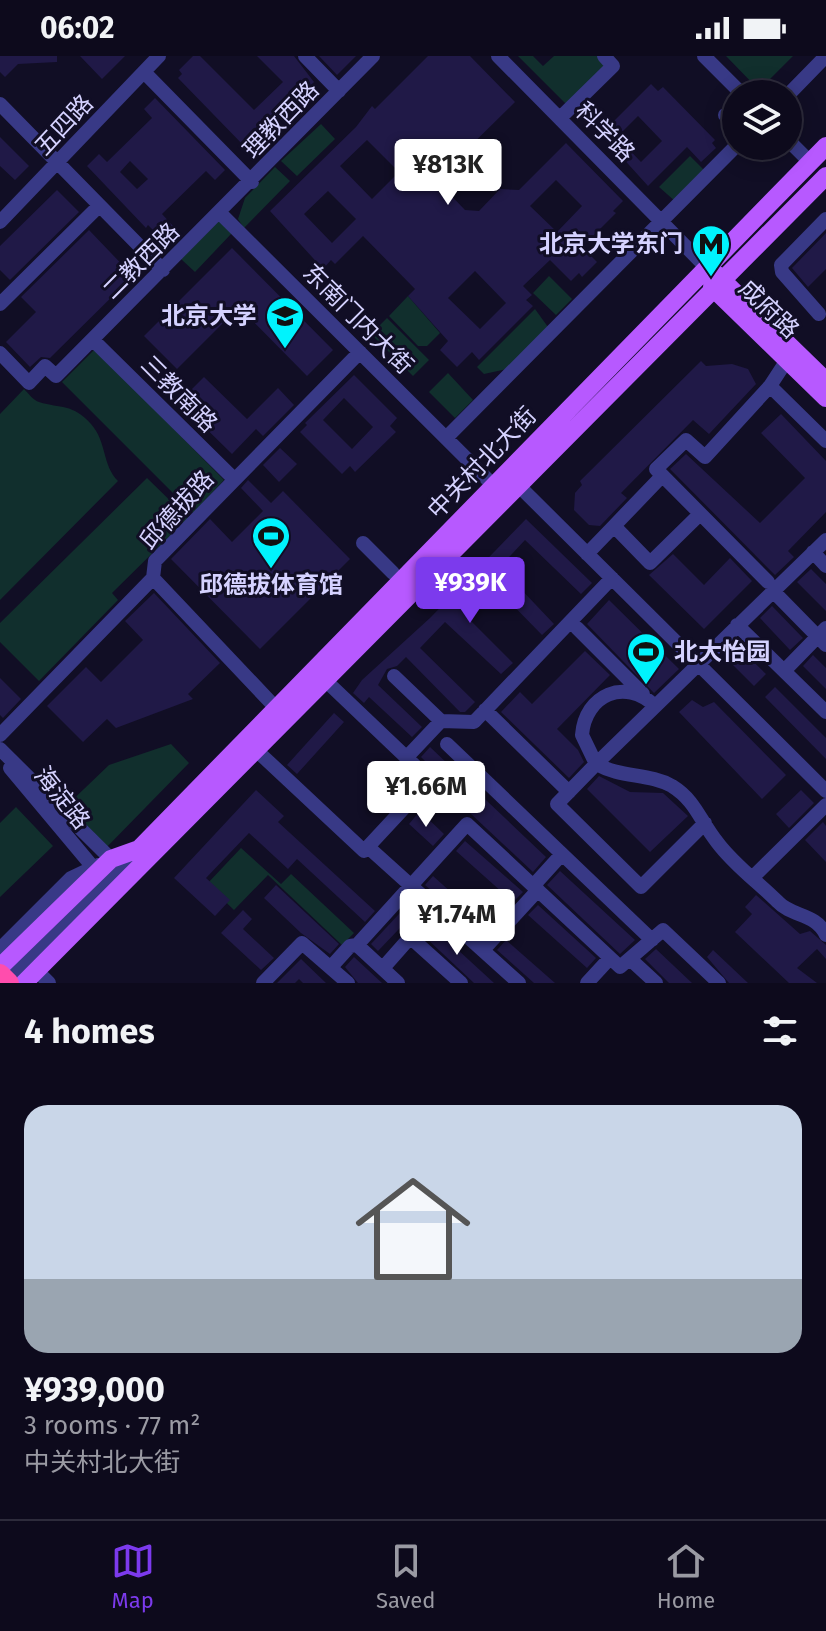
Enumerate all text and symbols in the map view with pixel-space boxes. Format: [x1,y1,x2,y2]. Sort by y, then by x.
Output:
text: 06:02 [40,10,114,46]
street label: 理教西路 [238,76,324,164]
map controls [722,80,802,160]
button: layers [722,80,802,160]
street label: 五四路 [29,89,99,161]
street label: 科学路 [570,97,640,167]
pin: ¥813K [392,139,504,207]
text: ¥813K [413,149,483,180]
street label: 二教西路 [97,217,185,305]
metro station icon: 北京大学东门 [690,223,732,278]
place label: 北京大学东门 [539,230,683,258]
street label: 东南门内大街 [297,258,419,380]
street label: 成府路 [733,274,805,344]
school or university icon: 北京大学 [264,295,306,350]
place label: 北京大学 [161,302,257,330]
street label: 三教南路 [135,350,223,438]
street label: 中关村北大街 [422,401,542,525]
street label: 邱德拔路 [134,465,220,555]
sports icon: 邱德拔体育馆 [250,515,292,570]
pin: ¥939K [414,557,526,625]
text: ¥939K [434,567,506,598]
place label: 邱德拔体育馆 [199,571,343,599]
sports icon: 北大怡园 [625,631,667,686]
place label: 北大怡园 [674,638,770,666]
street label: 海淀路 [28,761,96,835]
pin: ¥1.66M [361,761,491,829]
text: ¥1.66M [385,771,467,802]
pin: ¥1.74M [392,889,522,957]
text: ¥1.74M [418,899,496,930]
icon: filters [758,1009,802,1053]
text: 4 homes [24,1011,155,1052]
icon: home [341,1157,485,1301]
text: ¥939,000 [24,1369,165,1410]
text: 3 rooms · 77 m² [24,1410,200,1441]
text: 中关村北大街 [24,1447,180,1478]
tab: Map [111,1539,155,1614]
tab: Saved [376,1539,435,1614]
tab: Home [657,1539,715,1614]

